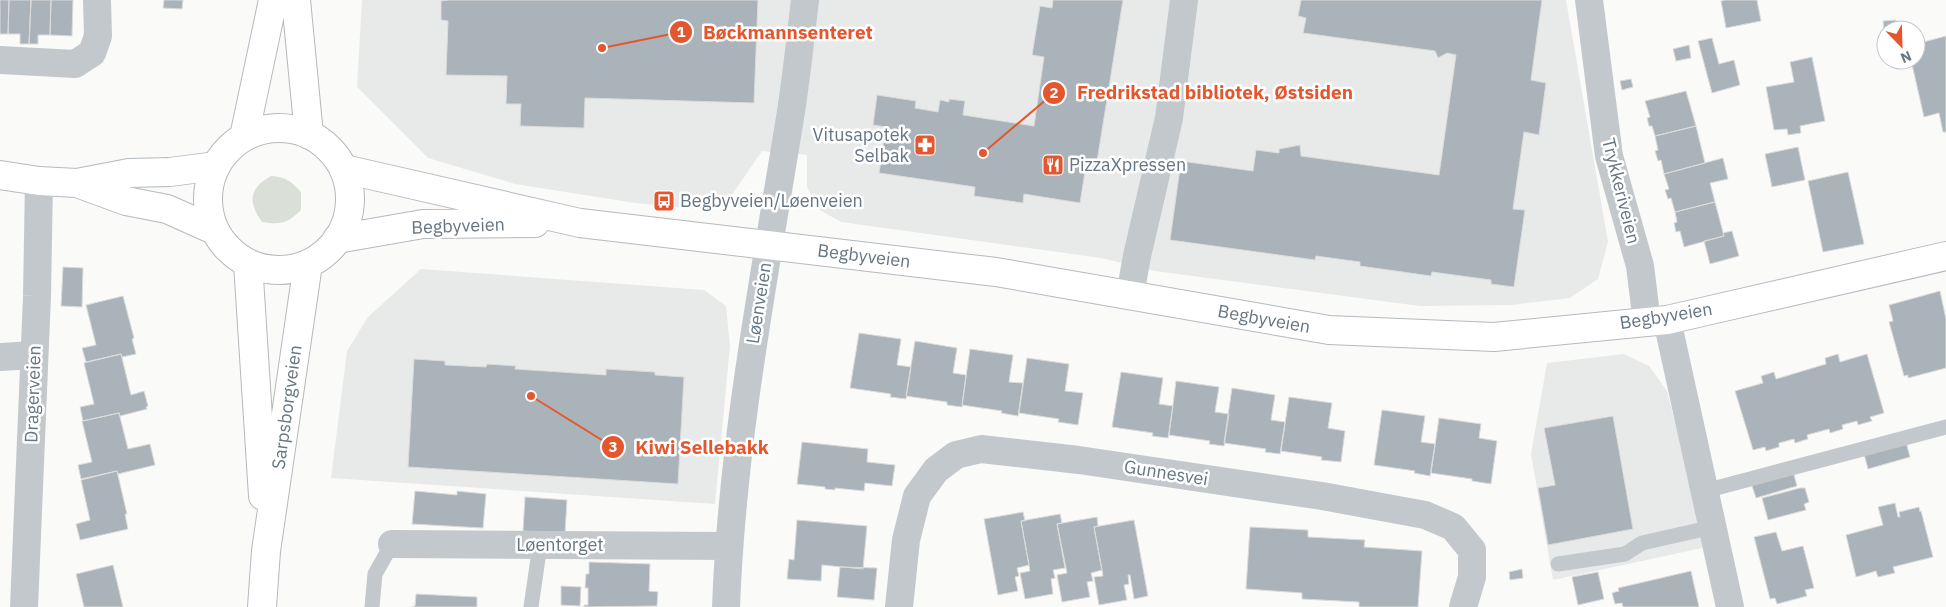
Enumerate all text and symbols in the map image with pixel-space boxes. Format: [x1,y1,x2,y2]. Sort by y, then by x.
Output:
callout: Bøckmannsenteret [668,15,883,49]
text: Bøckmannsenteret [703,20,873,44]
north arrow [1876,20,1926,70]
text: 1 [676,22,686,41]
text: N [1898,47,1914,67]
callout: Fredrikstad bibliotek, Østsiden [1041,76,1363,110]
text: Fredrikstad bibliotek, Østsiden [1077,80,1353,104]
text: 2 [1049,83,1059,102]
place label: Vitusapotek Selbak [812,123,910,167]
pharmacy icon: Vitusapotek Selbak [913,133,937,157]
street label: Trykkeriveien [1597,136,1646,246]
restaurant icon: PizzaXpressen [1041,153,1065,177]
place label: PizzaXpressen [1069,153,1186,176]
bus stop icon: Begbyveien/Løenveien [652,189,676,213]
place label: Begbyveien/Løenveien [680,189,863,212]
street label: Begbyveien [411,212,505,239]
street label: Begbyveien [816,238,912,273]
street label: Løenveien [741,261,776,345]
street label: Begbyveien [1618,297,1714,334]
street label: Begbyveien [1216,299,1312,338]
street label: Sarpsborgveien [266,343,307,471]
street label: Dragerveien [19,345,46,443]
callout: Kiwi Sellebakk [600,430,779,464]
text: Kiwi Sellebakk [635,435,769,459]
text: 3 [608,437,618,456]
street label: Gunnesvei [1122,455,1210,490]
street label: Løentorget [516,533,604,556]

